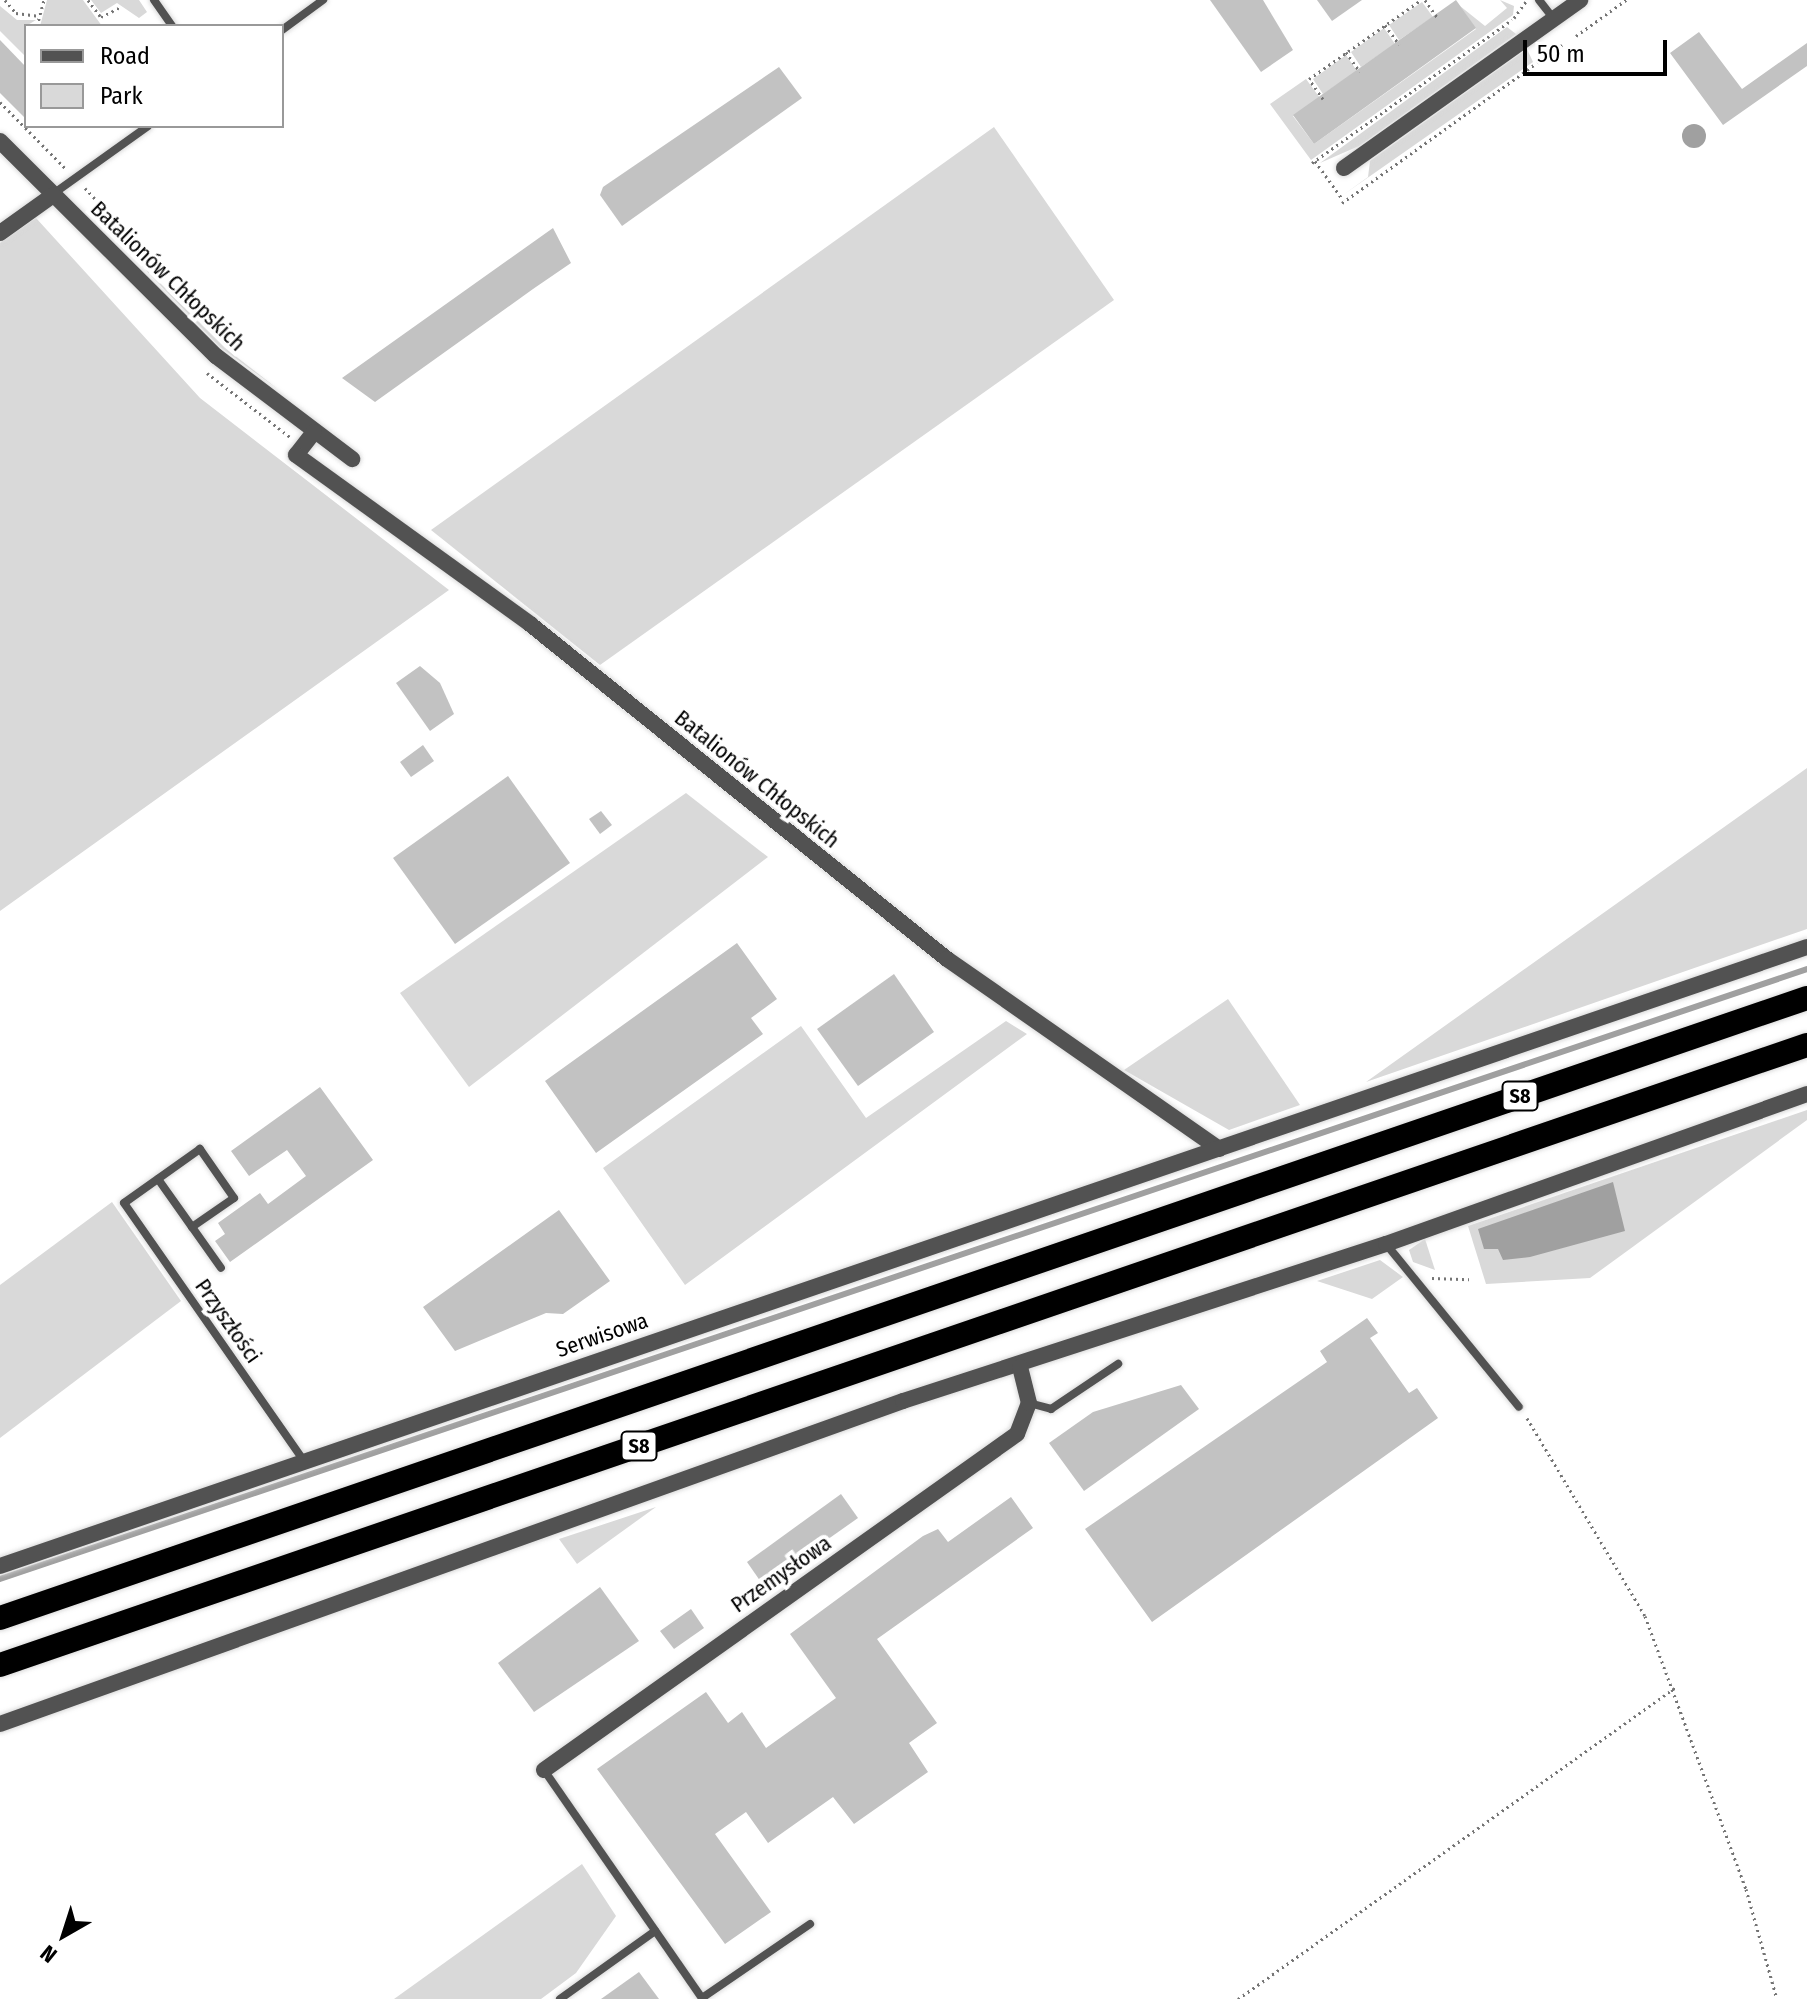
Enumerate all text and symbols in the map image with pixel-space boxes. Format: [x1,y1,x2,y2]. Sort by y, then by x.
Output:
legend [24,24,284,128]
scale bar [1527,24,1671,74]
text: 50 m [1537,40,1585,68]
text: Road [100,42,150,70]
text: Park [100,82,143,110]
street label: Batalionów Chłopskich [85,196,251,356]
street label: Batalionów Chłopskich [669,704,845,854]
road number: S8 [1500,1080,1540,1112]
street label: Przyszłości [189,1274,267,1368]
street label: Serwisowa [553,1307,651,1363]
road number: S8 [619,1430,659,1462]
street label: Przemysłowa [726,1530,836,1618]
north arrow [24,1895,104,1975]
text: N [35,1939,62,1969]

